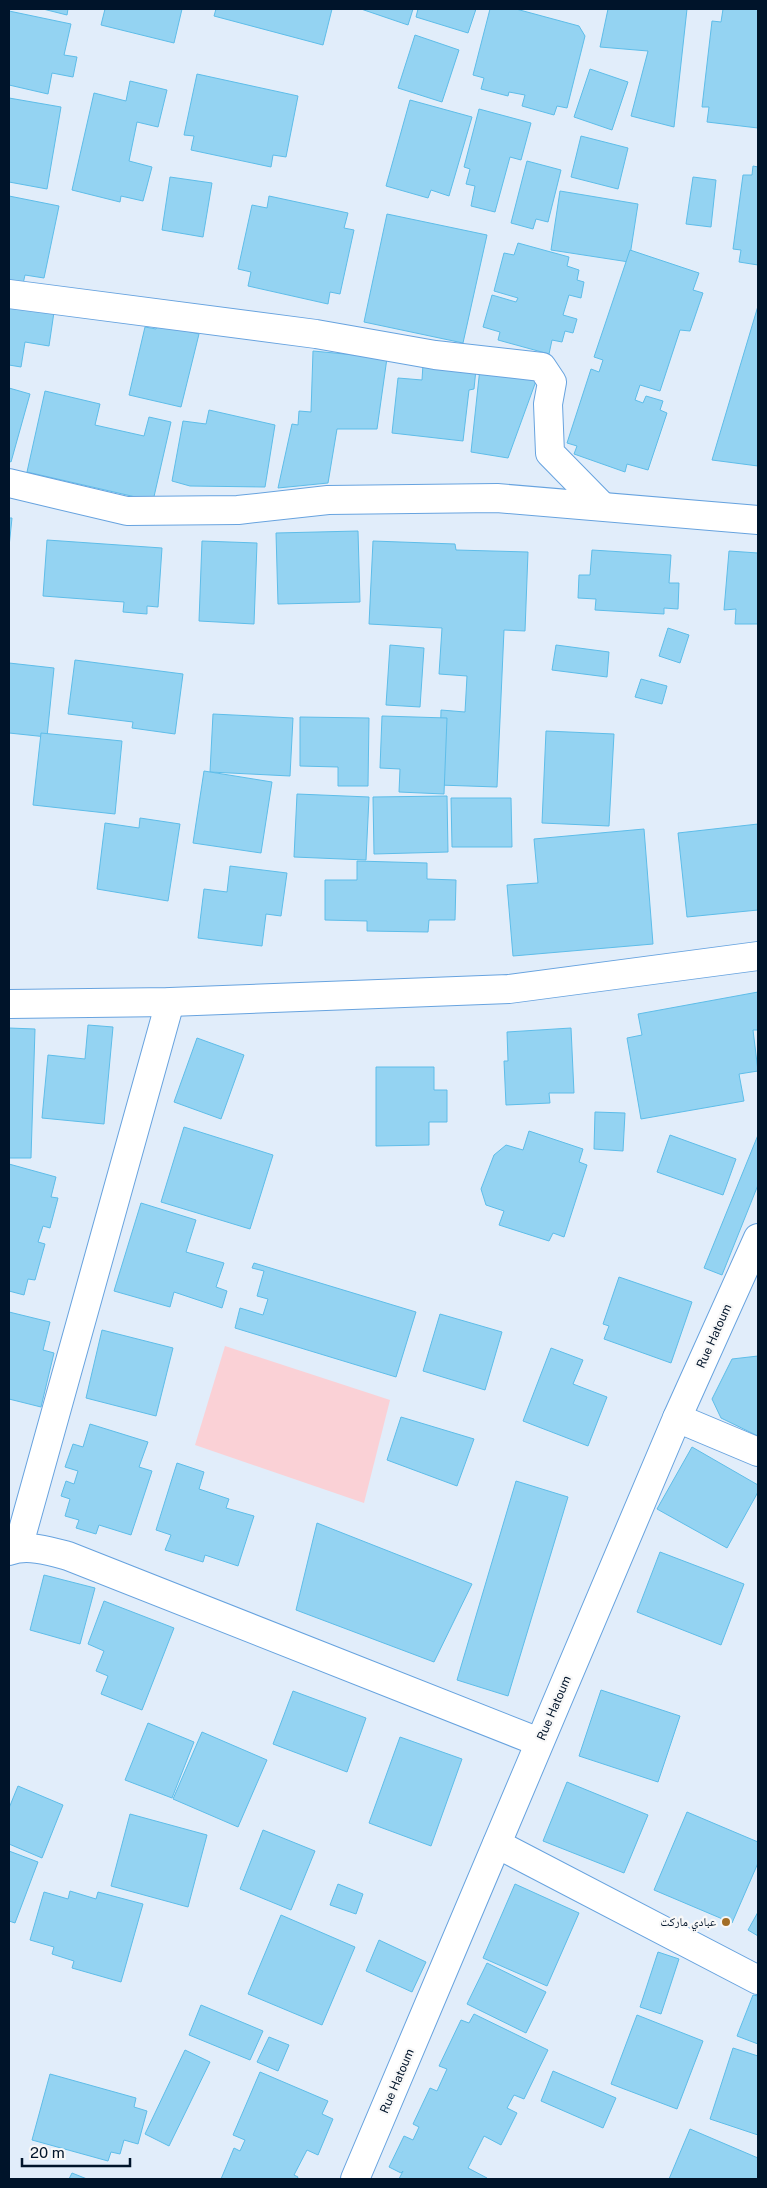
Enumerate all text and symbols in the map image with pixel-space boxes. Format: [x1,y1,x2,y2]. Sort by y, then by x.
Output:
street label: Rue Hatoum [694,1302,734,1370]
street label: Rue Hatoum [534,1674,574,1742]
place label: عبادي ماركت [660,1915,716,1932]
marker: عبادي ماركت [720,1916,732,1928]
street label: Rue Hatoum [377,2047,417,2115]
scale bar [22,2136,130,2168]
text: 20 m [30,2144,65,2161]

